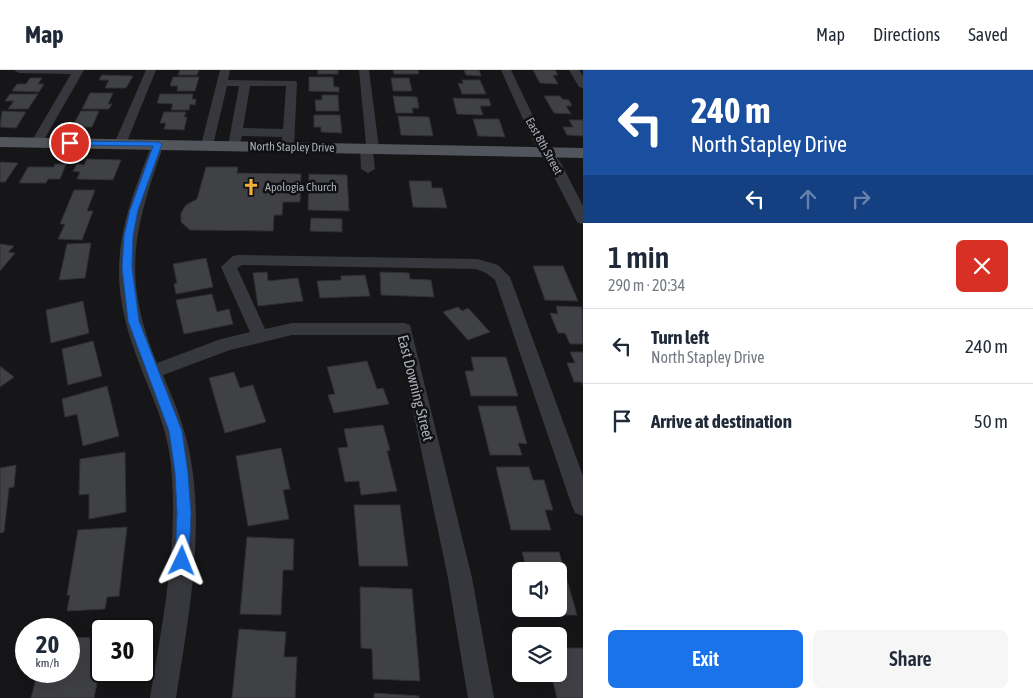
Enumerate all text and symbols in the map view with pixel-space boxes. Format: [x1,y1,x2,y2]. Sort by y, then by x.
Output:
text: Map [25,21,64,48]
text: Map [816,24,845,45]
text: Directions [873,24,940,45]
text: Saved [968,24,1008,45]
icon: left [608,90,673,155]
text: 240 m [691,90,770,130]
street label: East 8th Street [523,115,566,177]
pin [49,122,91,164]
icon: arrive [56,129,84,157]
text: North Stapley Drive [691,131,847,157]
street label: North Stapley Drive [249,139,335,155]
church icon: Apologia Church [241,177,261,197]
place label: Apologia Church [265,180,337,194]
icon: left [741,185,769,213]
icon: ahead [794,185,822,213]
icon: right [847,185,875,213]
text: 1 min [608,240,669,274]
button: close [956,240,1008,292]
text: 290 m · 20:34 [608,276,685,294]
text: Turn left [651,326,709,348]
icon: left [608,332,636,360]
street label: East Downing Street [395,333,437,443]
text: 240 m [965,335,1008,357]
text: North Stapley Drive [651,348,764,366]
icon: arrive [608,407,636,435]
text: Arrive at destination [651,410,792,432]
text: 50 m [974,410,1008,432]
position arrow [155,534,207,586]
map controls [512,562,567,682]
button: sound [512,562,567,617]
speed limit sign: 30 [90,618,155,683]
button: layers [512,627,567,682]
text: 20 [36,630,59,658]
button: Exit [608,630,803,688]
button: Share [813,630,1008,688]
text: km/h [36,656,59,670]

